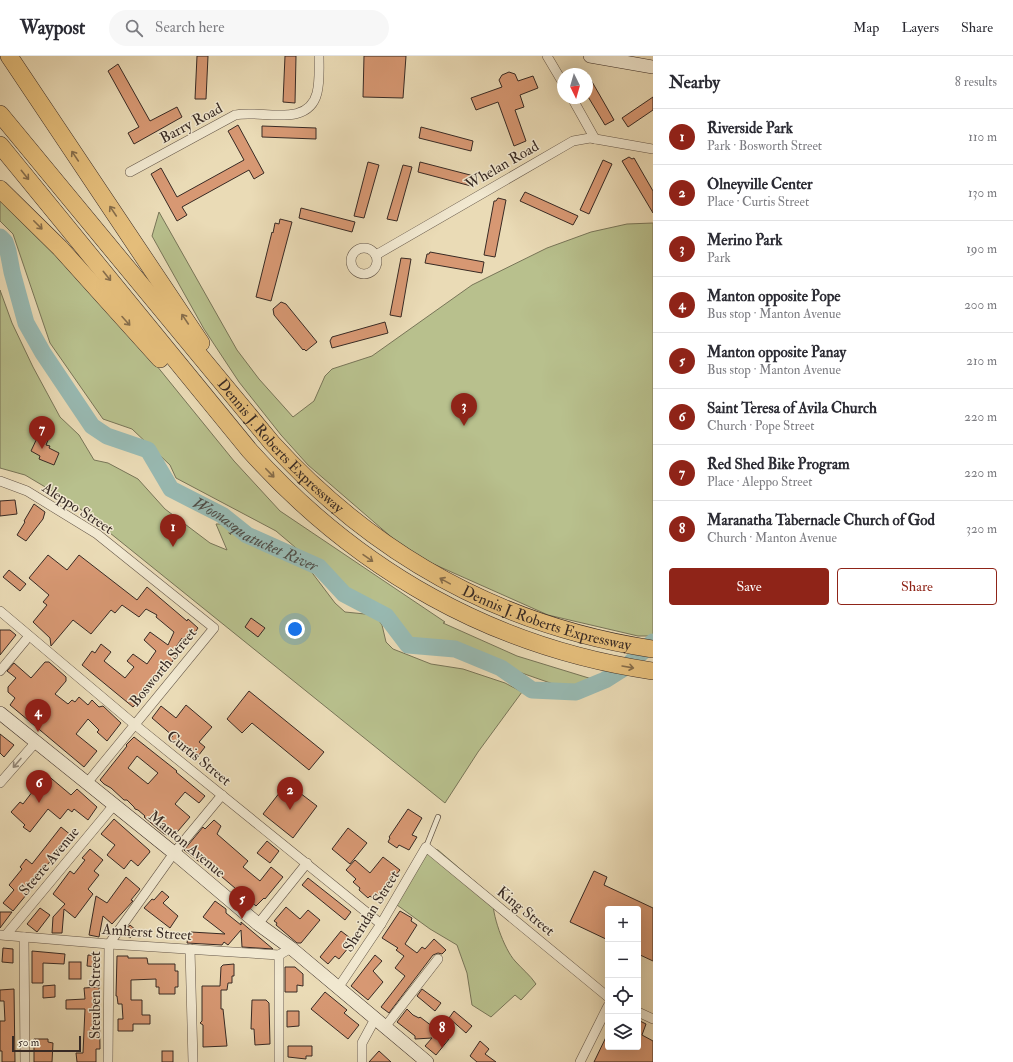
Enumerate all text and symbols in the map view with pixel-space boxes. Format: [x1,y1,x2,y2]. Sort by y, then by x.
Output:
search box [109,10,389,46]
text: Waypost [20,16,85,40]
icon: search [123,17,145,39]
text: Search here [155,18,224,37]
text: Map [853,19,879,36]
text: Layers [901,19,939,36]
text: Share [961,19,993,36]
north arrow [557,68,593,104]
text: Nearby [669,72,720,93]
text: 8 results [955,74,997,90]
street label: Barry Road [157,99,226,148]
text: Riverside Park [707,119,793,138]
text: 1 [680,129,684,145]
text: 110 m [968,129,997,145]
street label: Whelan Road [461,136,543,195]
text: Park · Bosworth Street [707,138,822,154]
one-way arrow [71,150,79,162]
one-way arrow [20,170,29,181]
text: Olneyville Center [707,175,813,194]
text: 2 [679,185,685,201]
text: 130 m [968,185,997,201]
text: Place · Curtis Street [707,194,809,210]
one-way arrow [108,206,117,217]
one-way arrow [33,220,43,230]
text: Merino Park [707,231,782,250]
text: 3 [680,241,685,257]
text: 190 m [966,241,997,257]
text: Park [707,250,731,266]
one-way arrow [102,271,111,282]
text: Manton opposite Pope [707,287,841,306]
text: 4 [678,297,686,313]
text: 200 m [964,297,997,313]
text: Bus stop · Manton Avenue [707,306,841,322]
one-way arrow [181,314,189,325]
one-way arrow [121,316,131,326]
text: Manton opposite Panay [707,343,846,362]
text: 5 [679,353,685,369]
text: 210 m [966,353,997,369]
text: Bus stop · Manton Avenue [707,362,841,378]
street label: Dennis J. Roberts Expressway [213,375,348,518]
pin: 3 [451,393,477,426]
text: Saint Teresa of Avila Church [707,399,877,418]
text: 6 [679,409,685,425]
text: 220 m [964,409,997,425]
pin: 7 [29,416,55,449]
text: Church · Pope Street [707,418,814,434]
text: Red Shed Bike Program [707,455,850,474]
text: 7 [679,465,685,481]
text: 220 m [964,465,997,481]
one-way arrow [265,468,275,478]
text: Place · Aleppo Street [707,474,812,490]
street label: Aleppo Street [37,478,117,539]
water label: Woonasquatucket River [189,493,322,577]
text: Maranatha Tabernacle Church of God [707,511,935,530]
pin: 1 [160,514,186,547]
text: 8 [679,521,685,537]
text: 320 m [966,521,997,537]
text: Church · Manton Avenue [707,530,837,546]
one-way arrow [362,554,373,562]
button: Save [669,568,829,605]
button: Share [837,568,997,605]
one-way arrow [439,577,451,585]
street label: Dennis J. Roberts Expressway [459,582,633,655]
your location [285,619,305,639]
street label: Bosworth Street [126,624,201,711]
one-way arrow [621,663,634,671]
pin: 4 [25,699,51,732]
street label: Curtis Street [163,727,235,790]
one-way arrow [13,757,22,768]
pin: 6 [26,770,52,803]
pin: 2 [277,777,303,810]
street label: Manton Avenue [144,807,229,882]
street label: Steere Avenue [15,823,84,900]
street label: Sheridan Street [339,867,404,956]
street label: King Street [493,882,559,941]
pin: 5 [229,886,255,919]
map controls [605,906,641,1050]
button: + [605,906,641,942]
street label: Amherst Street [100,920,193,945]
button: − [605,942,641,978]
street label: Steuben Street [86,951,105,1039]
button: locate [605,978,641,1014]
button: layers [605,1014,641,1050]
pin: 8 [429,1015,455,1048]
scale bar [12,1034,81,1053]
text: 50 m [18,1036,39,1049]

